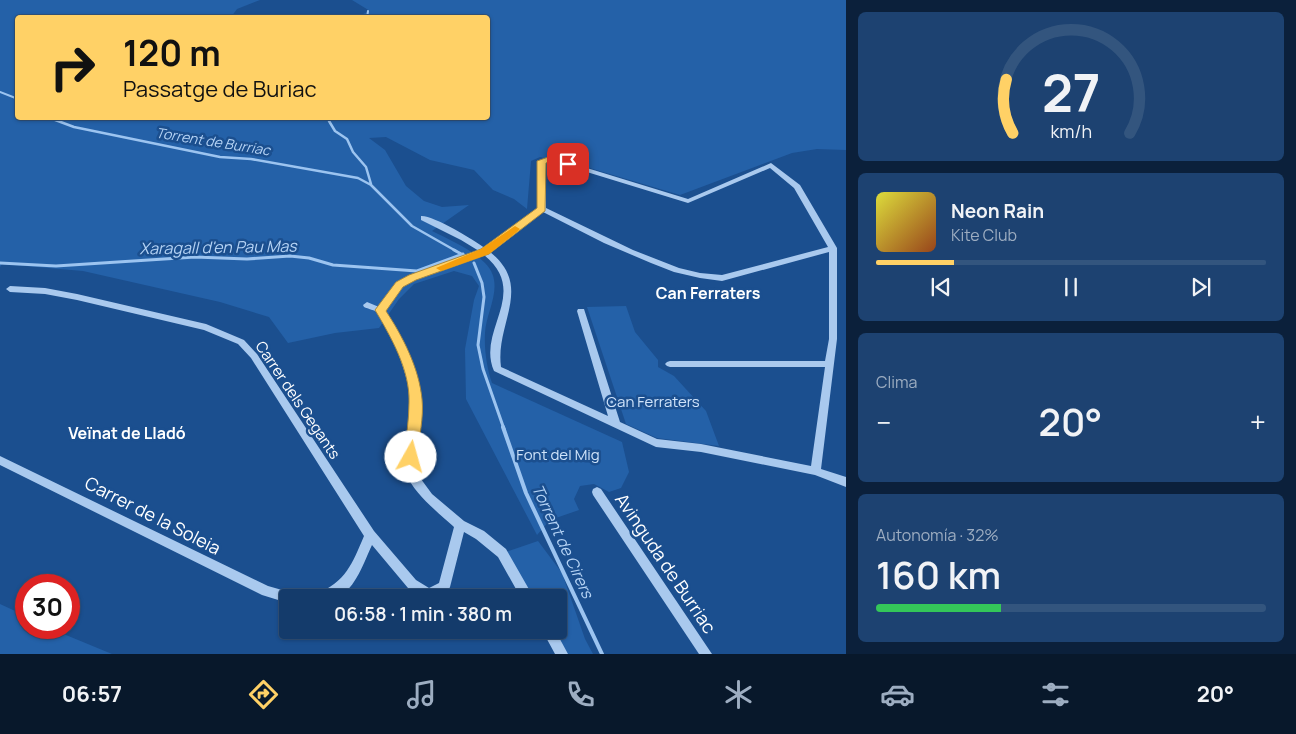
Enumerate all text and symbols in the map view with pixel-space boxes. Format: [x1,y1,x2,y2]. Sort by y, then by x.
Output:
text: 120 m [123,29,221,77]
icon: right [40,35,105,100]
text: 27 [1042,57,1100,128]
text: Passatge de Buriac [123,74,317,104]
text: km/h [1050,119,1092,143]
water label: Torrent de Burriac [155,123,273,160]
pin [547,143,589,185]
icon: arrive [554,150,582,178]
text: Neon Rain [951,198,1044,224]
text: Kite Club [951,224,1017,246]
water label: Xaragall d'en Pau Mas [139,235,298,259]
icon: previous [927,273,955,301]
icon: pause [1057,273,1085,301]
icon: next [1187,273,1215,301]
district label: Can Ferraters [656,282,761,304]
street label: Carrer dels Gegants [251,337,345,463]
text: Clima [876,371,917,393]
park label: Can Ferraters [606,391,700,412]
text: 20° [1039,395,1102,447]
text: − [876,403,891,441]
text: + [1250,403,1266,441]
district label: Veïnat de Lladó [68,422,186,444]
position arrow [384,430,436,482]
park label: Font del Mig [516,444,600,465]
street label: Carrer de la Soleia [81,470,225,560]
water label: Torrent de Cirers [527,480,600,603]
street label: Avinguda de Burriac [610,488,722,638]
text: Autonomía · 32% [876,524,999,546]
text: 160 km [876,548,1001,600]
speed limit sign: 30 [15,574,80,639]
text: 06:58 · 1 min · 380 m [334,601,512,627]
icon: directions [246,677,281,712]
icon: music [404,677,439,712]
icon: phone [563,677,598,712]
icon: climate [721,677,756,712]
icon: car [880,677,915,712]
icon: filters [1038,677,1073,712]
text: 06:57 [62,679,122,709]
text: 20° [1197,679,1234,709]

